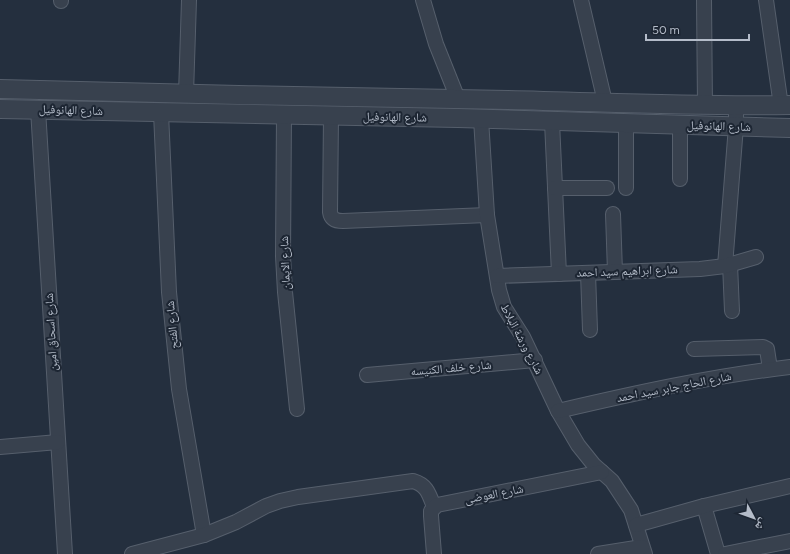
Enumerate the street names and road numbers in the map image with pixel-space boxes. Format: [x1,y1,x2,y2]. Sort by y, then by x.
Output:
street label: شارع الهانوفيل [39,102,103,119]
street label: شارع الهانوفيل [363,109,427,126]
street label: شارع الهانوفيل [687,118,751,135]
street label: شارع الايمان [277,236,294,290]
street label: شارع ابراهيم سيد احمد [576,262,678,281]
street label: شارع اسحاق امين [42,293,61,371]
street label: شارع الفتح [163,300,182,350]
street label: شارع ورشة البلاط [497,301,546,377]
street label: شارع خلف الكنيسه [410,357,492,380]
street label: شارع الحاج جابر سيد احمد [615,369,733,406]
street label: شارع العوضى [463,481,525,508]

